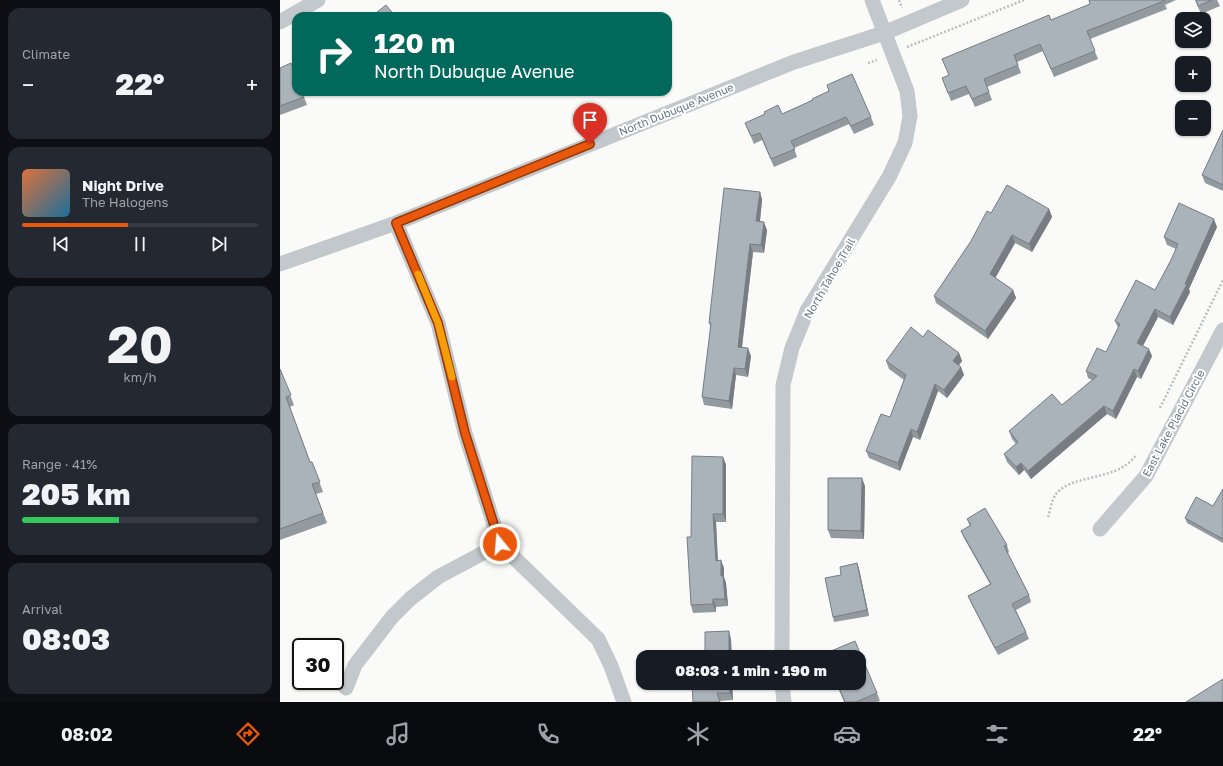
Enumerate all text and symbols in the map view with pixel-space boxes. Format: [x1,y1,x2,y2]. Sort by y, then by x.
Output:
map controls [1175,12,1211,136]
button: layers [1175,12,1211,48]
text: 120 m [374,26,455,59]
icon: right [308,28,360,80]
text: Climate [22,46,70,62]
button: + [1175,56,1211,92]
text: North Dubuque Avenue [374,60,575,82]
text: 22° [116,66,164,102]
text: − [22,71,34,98]
text: + [246,71,258,98]
street label: North Dubuque Avenue [617,80,735,138]
button: − [1175,100,1211,136]
pin [573,103,607,144]
icon: arrive [579,109,601,131]
text: Night Drive [82,176,164,194]
text: The Halogens [82,194,168,210]
icon: previous [50,233,72,255]
icon: pause [129,233,151,255]
icon: next [208,233,230,255]
street label: North Tahoe Trail [801,235,858,320]
text: 20 [107,312,173,374]
street label: East Lake Placid Circle [1139,367,1207,479]
text: km/h [123,369,157,385]
text: Range · 41% [22,456,97,472]
text: 205 km [22,476,130,512]
position arrow [479,523,521,565]
text: Arrival [22,601,63,617]
text: 08:03 [22,621,110,657]
speed limit sign: 30 [292,638,344,690]
text: 08:03 · 1 min · 190 m [675,661,827,679]
icon: directions [234,720,262,748]
icon: music [384,720,412,748]
icon: phone [534,720,562,748]
icon: climate [684,720,712,748]
icon: car [833,720,861,748]
icon: filters [983,720,1011,748]
text: 08:02 [61,723,113,745]
text: 22° [1133,723,1162,745]

